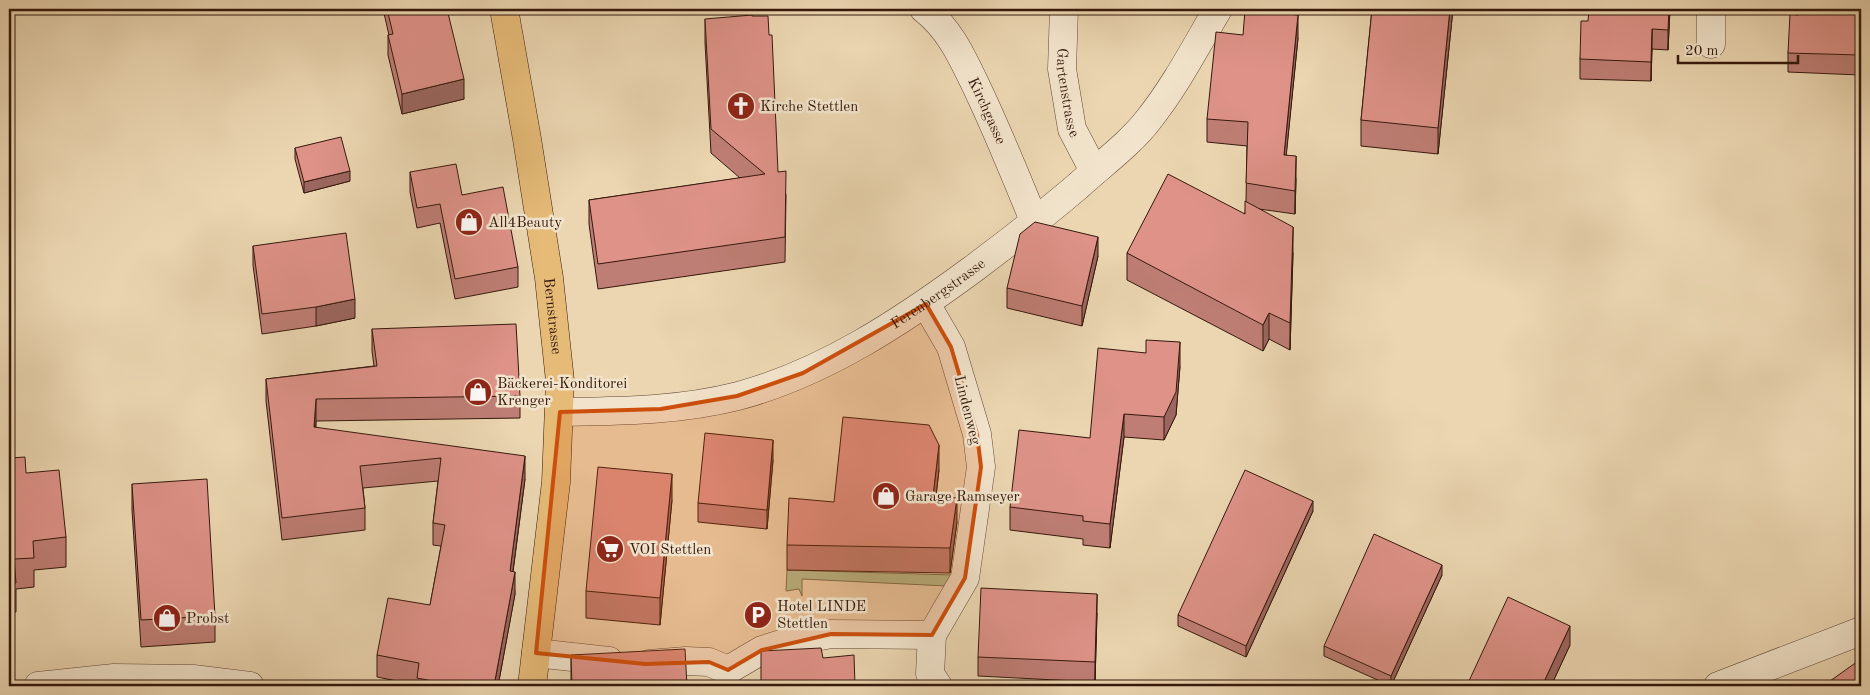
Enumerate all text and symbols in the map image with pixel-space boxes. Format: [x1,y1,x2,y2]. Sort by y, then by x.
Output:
scale bar [1678,32,1798,64]
text: 20 m [1685,44,1719,59]
street label: Gartenstrasse [1053,48,1081,140]
street label: Kirchgasse [964,76,1007,147]
church icon: Kirche Stettlen [726,91,756,121]
place label: Kirche Stettlen [760,100,858,115]
shop icon: All4Beauty [454,207,484,237]
place label: All4Beauty [488,216,562,231]
street label: Ferenbergstrasse [889,256,989,333]
street label: Bernstrasse [540,277,563,355]
street label: Lindenweg [951,374,982,447]
shop icon: Bäckerei-Konditorei Krenger [463,377,493,407]
place label: Bäckerei-Konditorei Krenger [497,377,627,409]
shop icon: Garage Ramseyer [871,481,901,511]
place label: Garage Ramseyer [905,490,1020,505]
supermarket icon: VOI Stettlen [595,534,625,564]
place label: VOI Stettlen [629,543,711,558]
parking icon: Hotel LINDE Stettlen [743,600,773,630]
place label: Hotel LINDE Stettlen [777,600,866,632]
shop icon: Probst [152,603,182,633]
place label: Probst [186,612,229,627]

